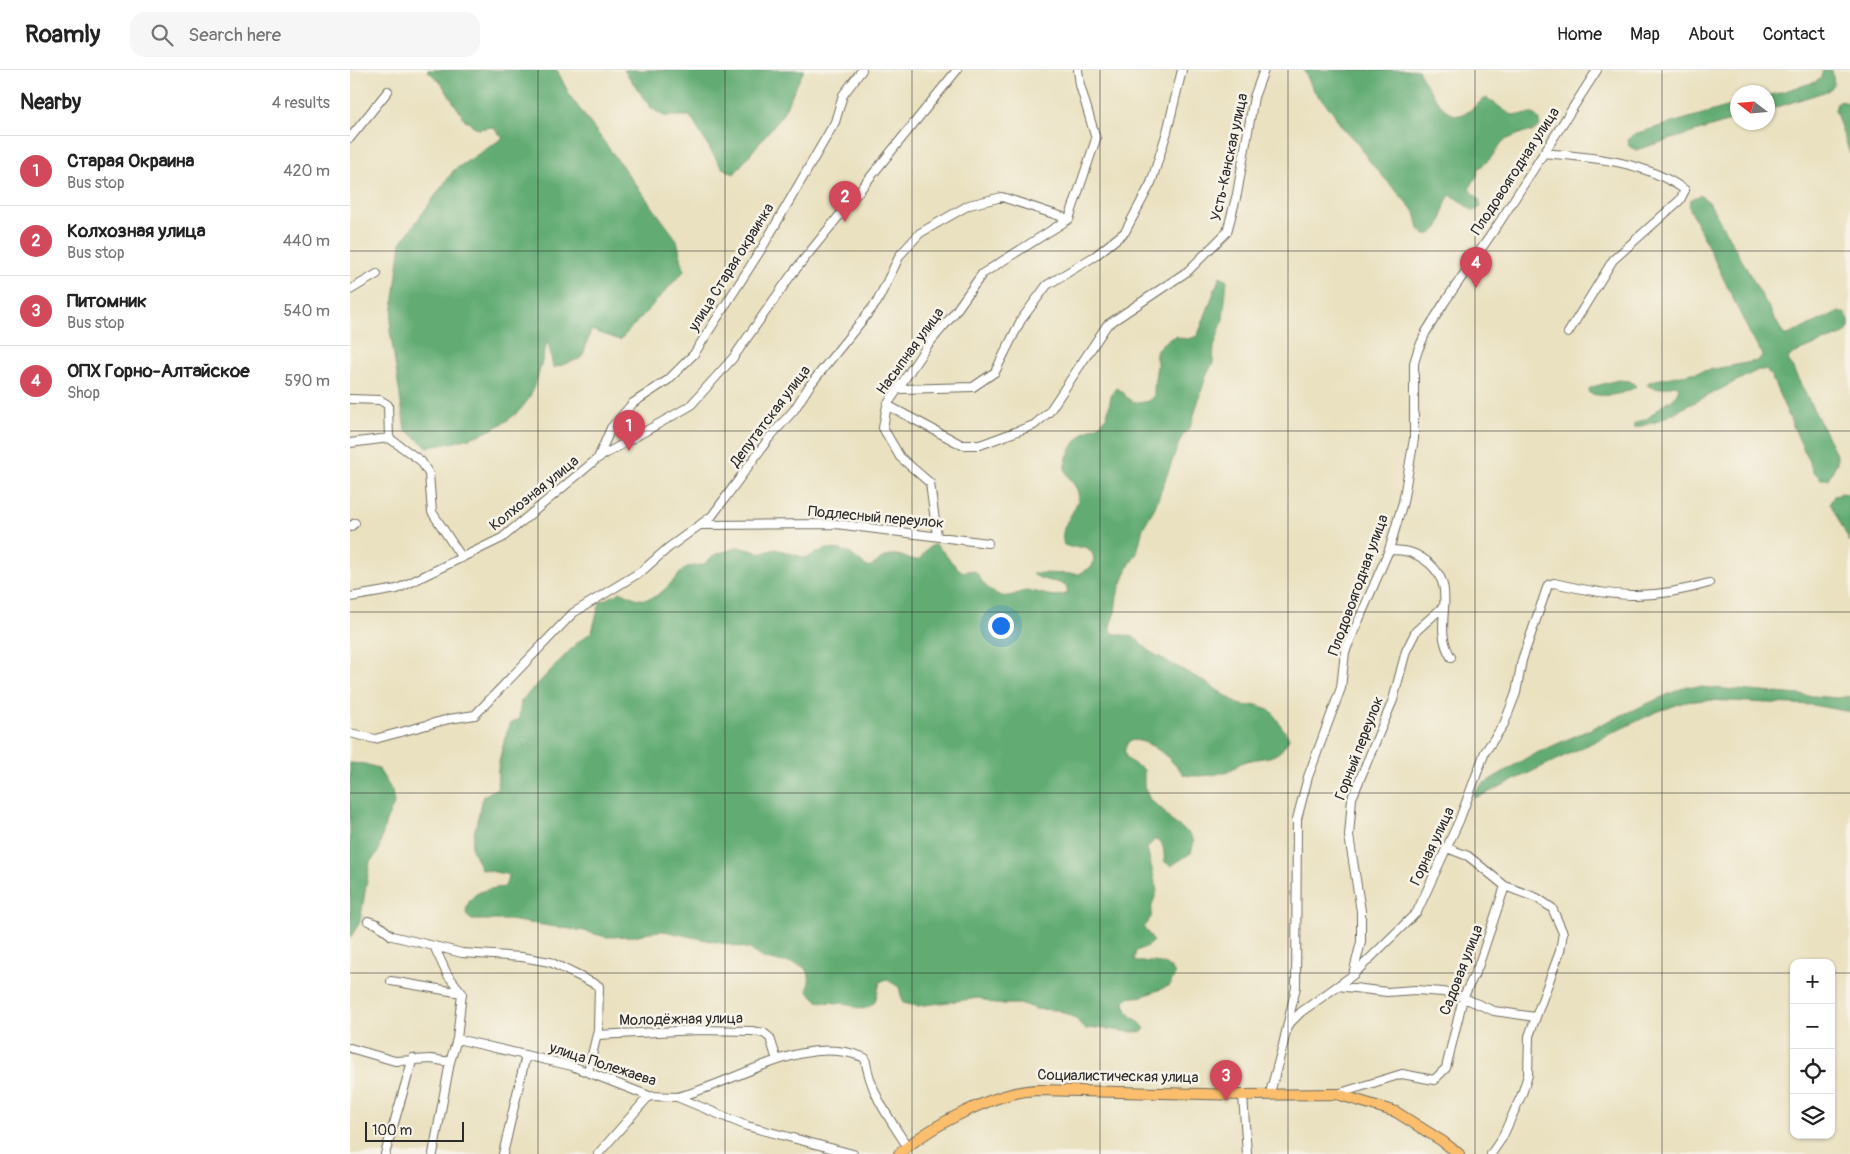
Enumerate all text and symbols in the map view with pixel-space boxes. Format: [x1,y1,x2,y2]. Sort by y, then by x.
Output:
search box [130,12,480,57]
text: Roamly [25,20,100,49]
icon: search [148,21,176,49]
text: Search here [188,23,281,47]
text: Home [1557,23,1602,46]
text: Map [1630,23,1660,46]
text: About [1688,23,1734,46]
text: Contact [1762,23,1825,46]
north arrow [1730,85,1775,130]
text: Nearby [20,89,81,116]
street label: Усть-Канская улица [1207,91,1252,223]
text: 4 results [272,93,330,113]
street label: Плодовоягодная улица [1467,104,1564,239]
text: Старая Окраина [67,149,194,173]
text: 1 [33,161,39,181]
text: 420 m [283,161,330,181]
text: Bus stop [67,173,125,193]
pin: 2 [829,181,861,222]
street label: улица Старая окраинка [684,200,779,336]
text: Колхозная улица [67,219,206,243]
text: 2 [32,231,40,251]
text: 440 m [283,231,330,251]
text: Bus stop [67,243,125,263]
pin: 4 [1460,247,1492,288]
text: Питомник [67,289,147,313]
text: 3 [32,301,40,321]
text: 540 m [283,301,330,321]
street label: Насыпная улица [872,304,949,399]
text: Bus stop [67,313,125,333]
text: ОПХ Горно-Алтайское [67,359,250,383]
street label: Депутатская улица [725,362,815,472]
text: 4 [31,371,41,391]
text: 590 m [284,371,330,391]
text: Shop [67,383,100,403]
pin: 1 [613,410,645,451]
street label: Колхозная улица [486,452,583,535]
street label: Подлесный переулок [807,502,945,533]
street label: Плодовоягодная улица [1324,512,1393,658]
your location [988,613,1014,639]
street label: Горный переулок [1331,693,1388,803]
street label: Горная улица [1406,804,1459,888]
street label: Садовая улица [1436,922,1487,1018]
map controls [1790,959,1835,1139]
button: + [1790,959,1835,1004]
button: − [1790,1004,1835,1049]
street label: Молодёжная улица [619,1009,743,1030]
street label: улица Полежаева [546,1038,659,1091]
button: locate [1790,1049,1835,1094]
pin: 3 [1210,1060,1242,1101]
street label: Социалистическая улица [1037,1066,1199,1087]
button: layers [1790,1094,1835,1139]
scale bar [365,1119,464,1142]
text: 100 m [372,1122,412,1139]

